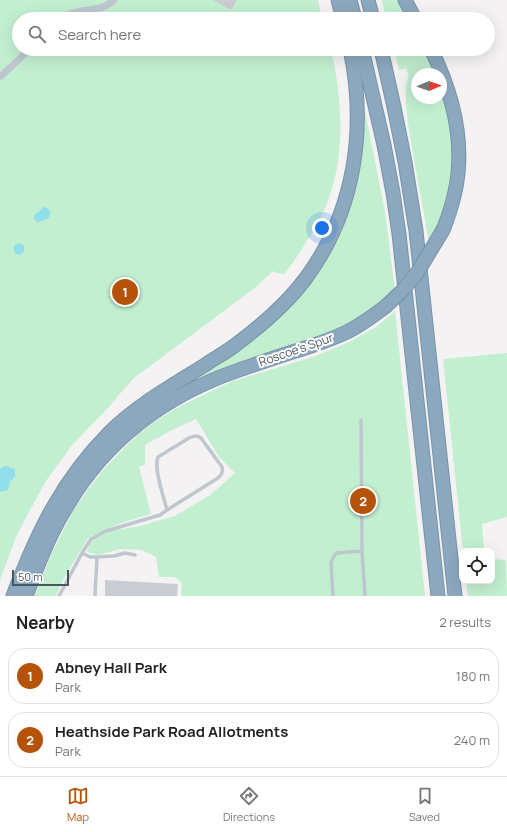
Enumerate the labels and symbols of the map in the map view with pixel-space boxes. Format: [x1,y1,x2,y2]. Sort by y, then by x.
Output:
north arrow [411,68,447,104]
your location [312,218,332,238]
pin: 1 [112,277,138,307]
street label: Roscoe's Spur [256,329,336,370]
pin: 2 [350,486,376,516]
scale bar [12,568,69,587]

